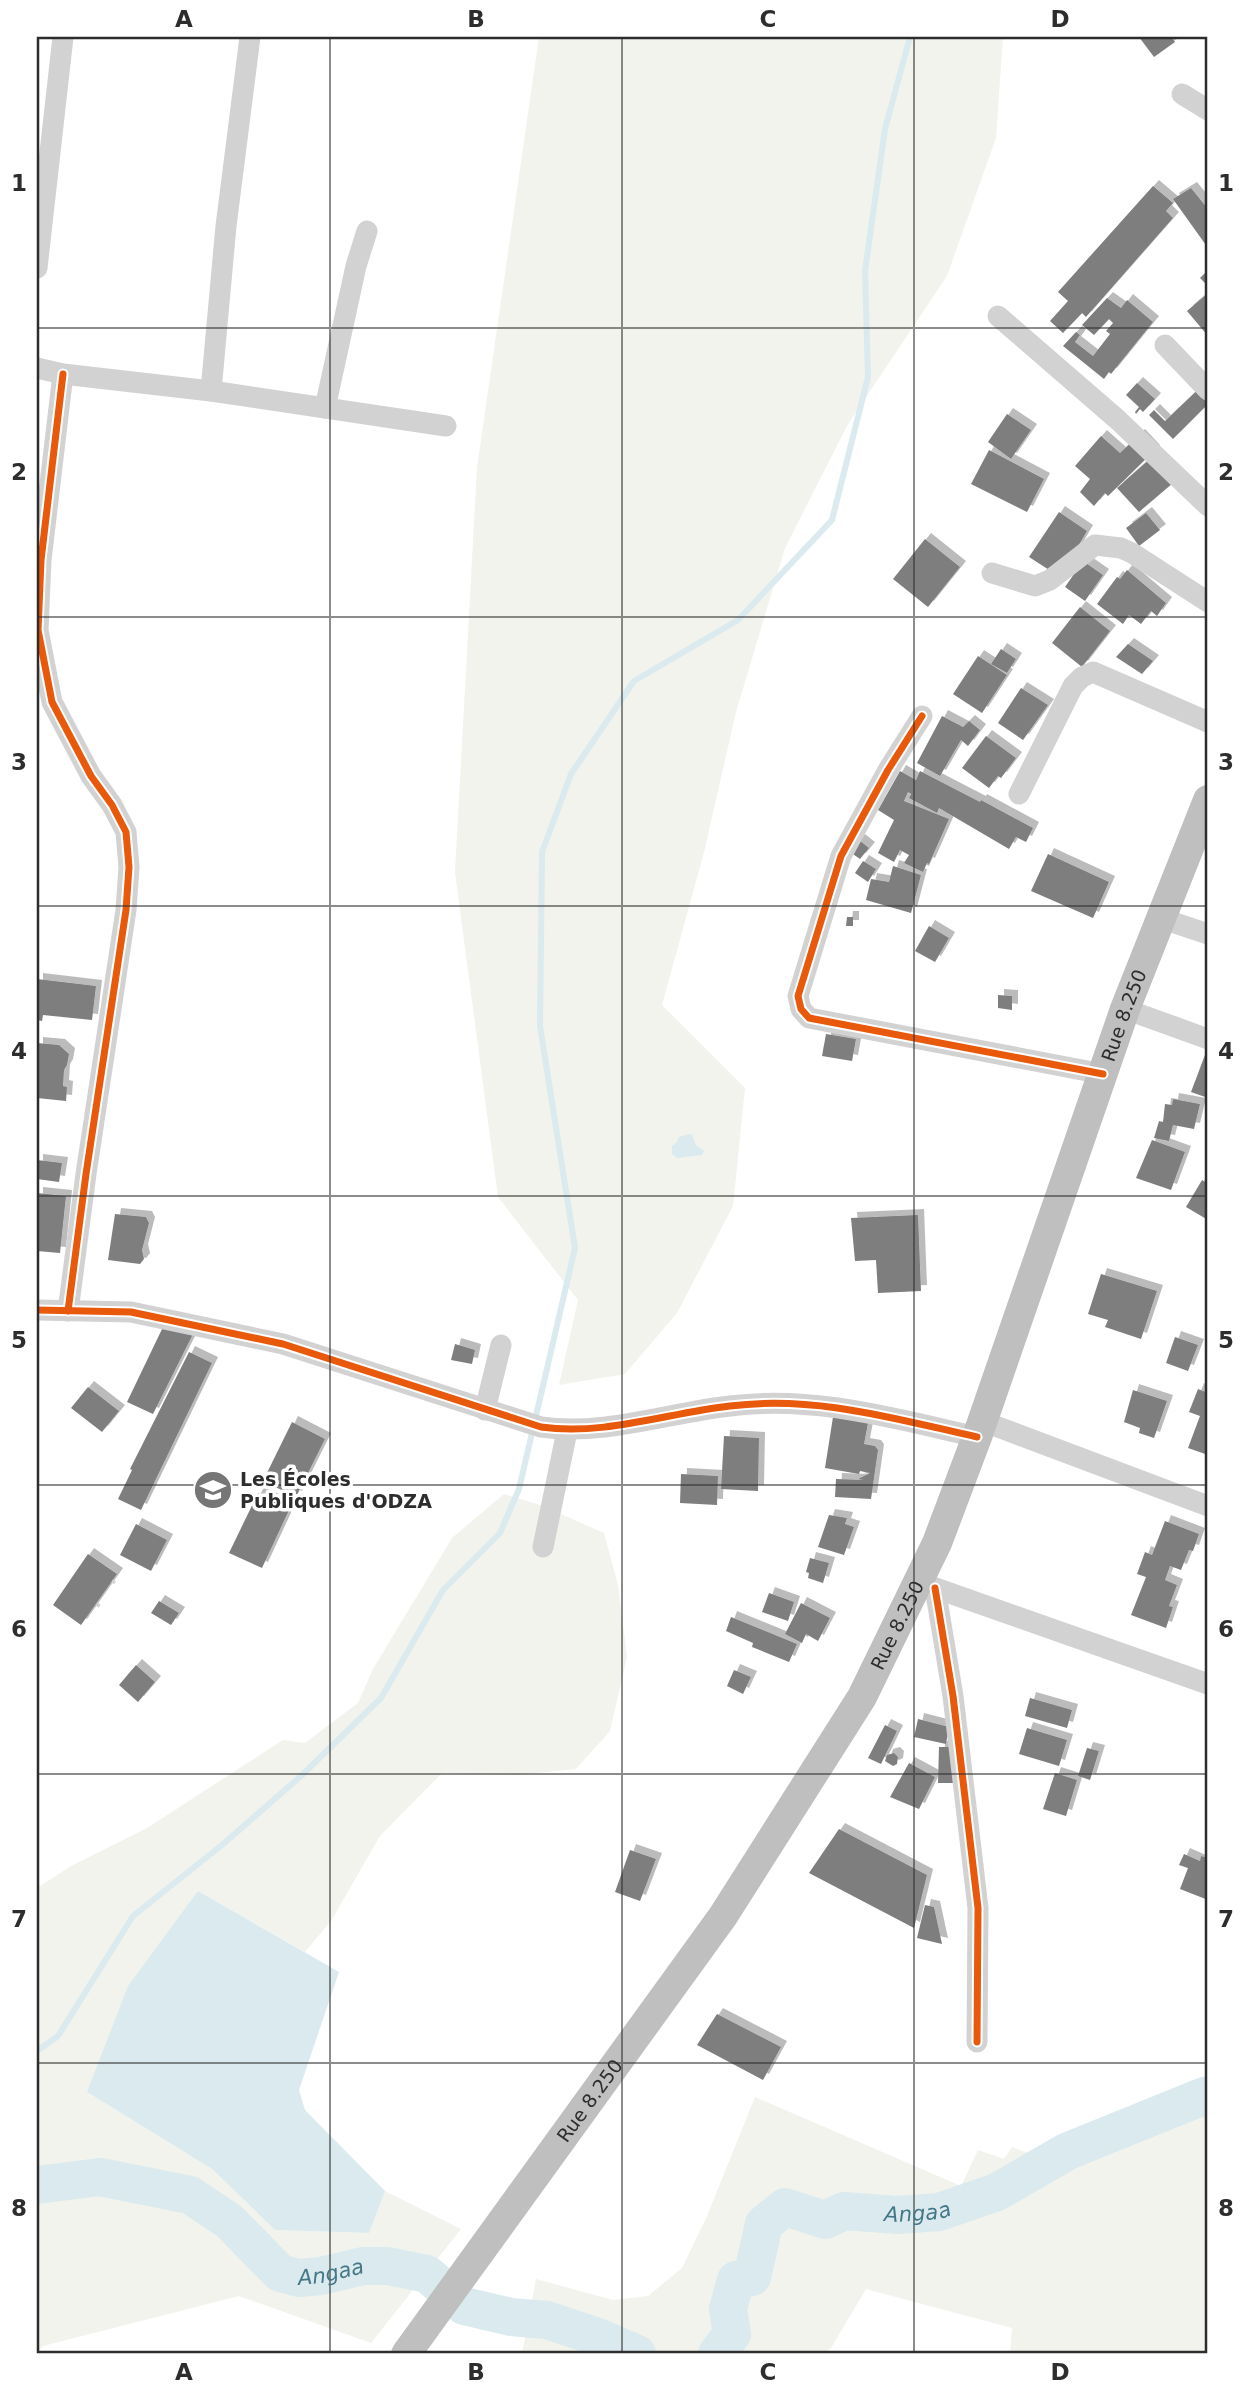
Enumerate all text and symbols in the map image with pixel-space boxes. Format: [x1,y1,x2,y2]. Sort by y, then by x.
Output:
text: A [175,6,193,32]
text: B [467,6,485,32]
text: C [760,6,776,32]
text: D [1050,6,1070,32]
text: 1 [11,170,27,196]
text: 1 [1218,170,1234,196]
text: 2 [11,459,27,485]
text: 2 [1218,459,1234,485]
text: 3 [11,749,27,775]
text: 3 [1218,749,1234,775]
street label: Rue 8.250 [1097,966,1151,1064]
text: 4 [11,1038,27,1064]
text: 4 [1218,1038,1234,1064]
text: 5 [11,1327,27,1353]
text: 5 [1218,1327,1234,1353]
place label: Les Écoles Publiques d'ODZA [240,1468,432,1512]
school or university icon: Les Écoles Publiques d'ODZA [192,1469,234,1511]
street label: Rue 8.250 [866,1577,928,1673]
text: 6 [11,1616,27,1642]
text: 6 [1218,1616,1234,1642]
text: 7 [11,1906,27,1932]
text: 7 [1218,1906,1234,1932]
street label: Rue 8.250 [552,2055,627,2146]
text: 8 [11,2195,27,2221]
text: 8 [1218,2195,1234,2221]
water label: Angaa [881,2197,954,2227]
water label: Angaa [295,2254,366,2290]
text: A [175,2359,193,2385]
text: B [467,2359,485,2385]
text: C [760,2359,776,2385]
text: D [1050,2359,1070,2385]

